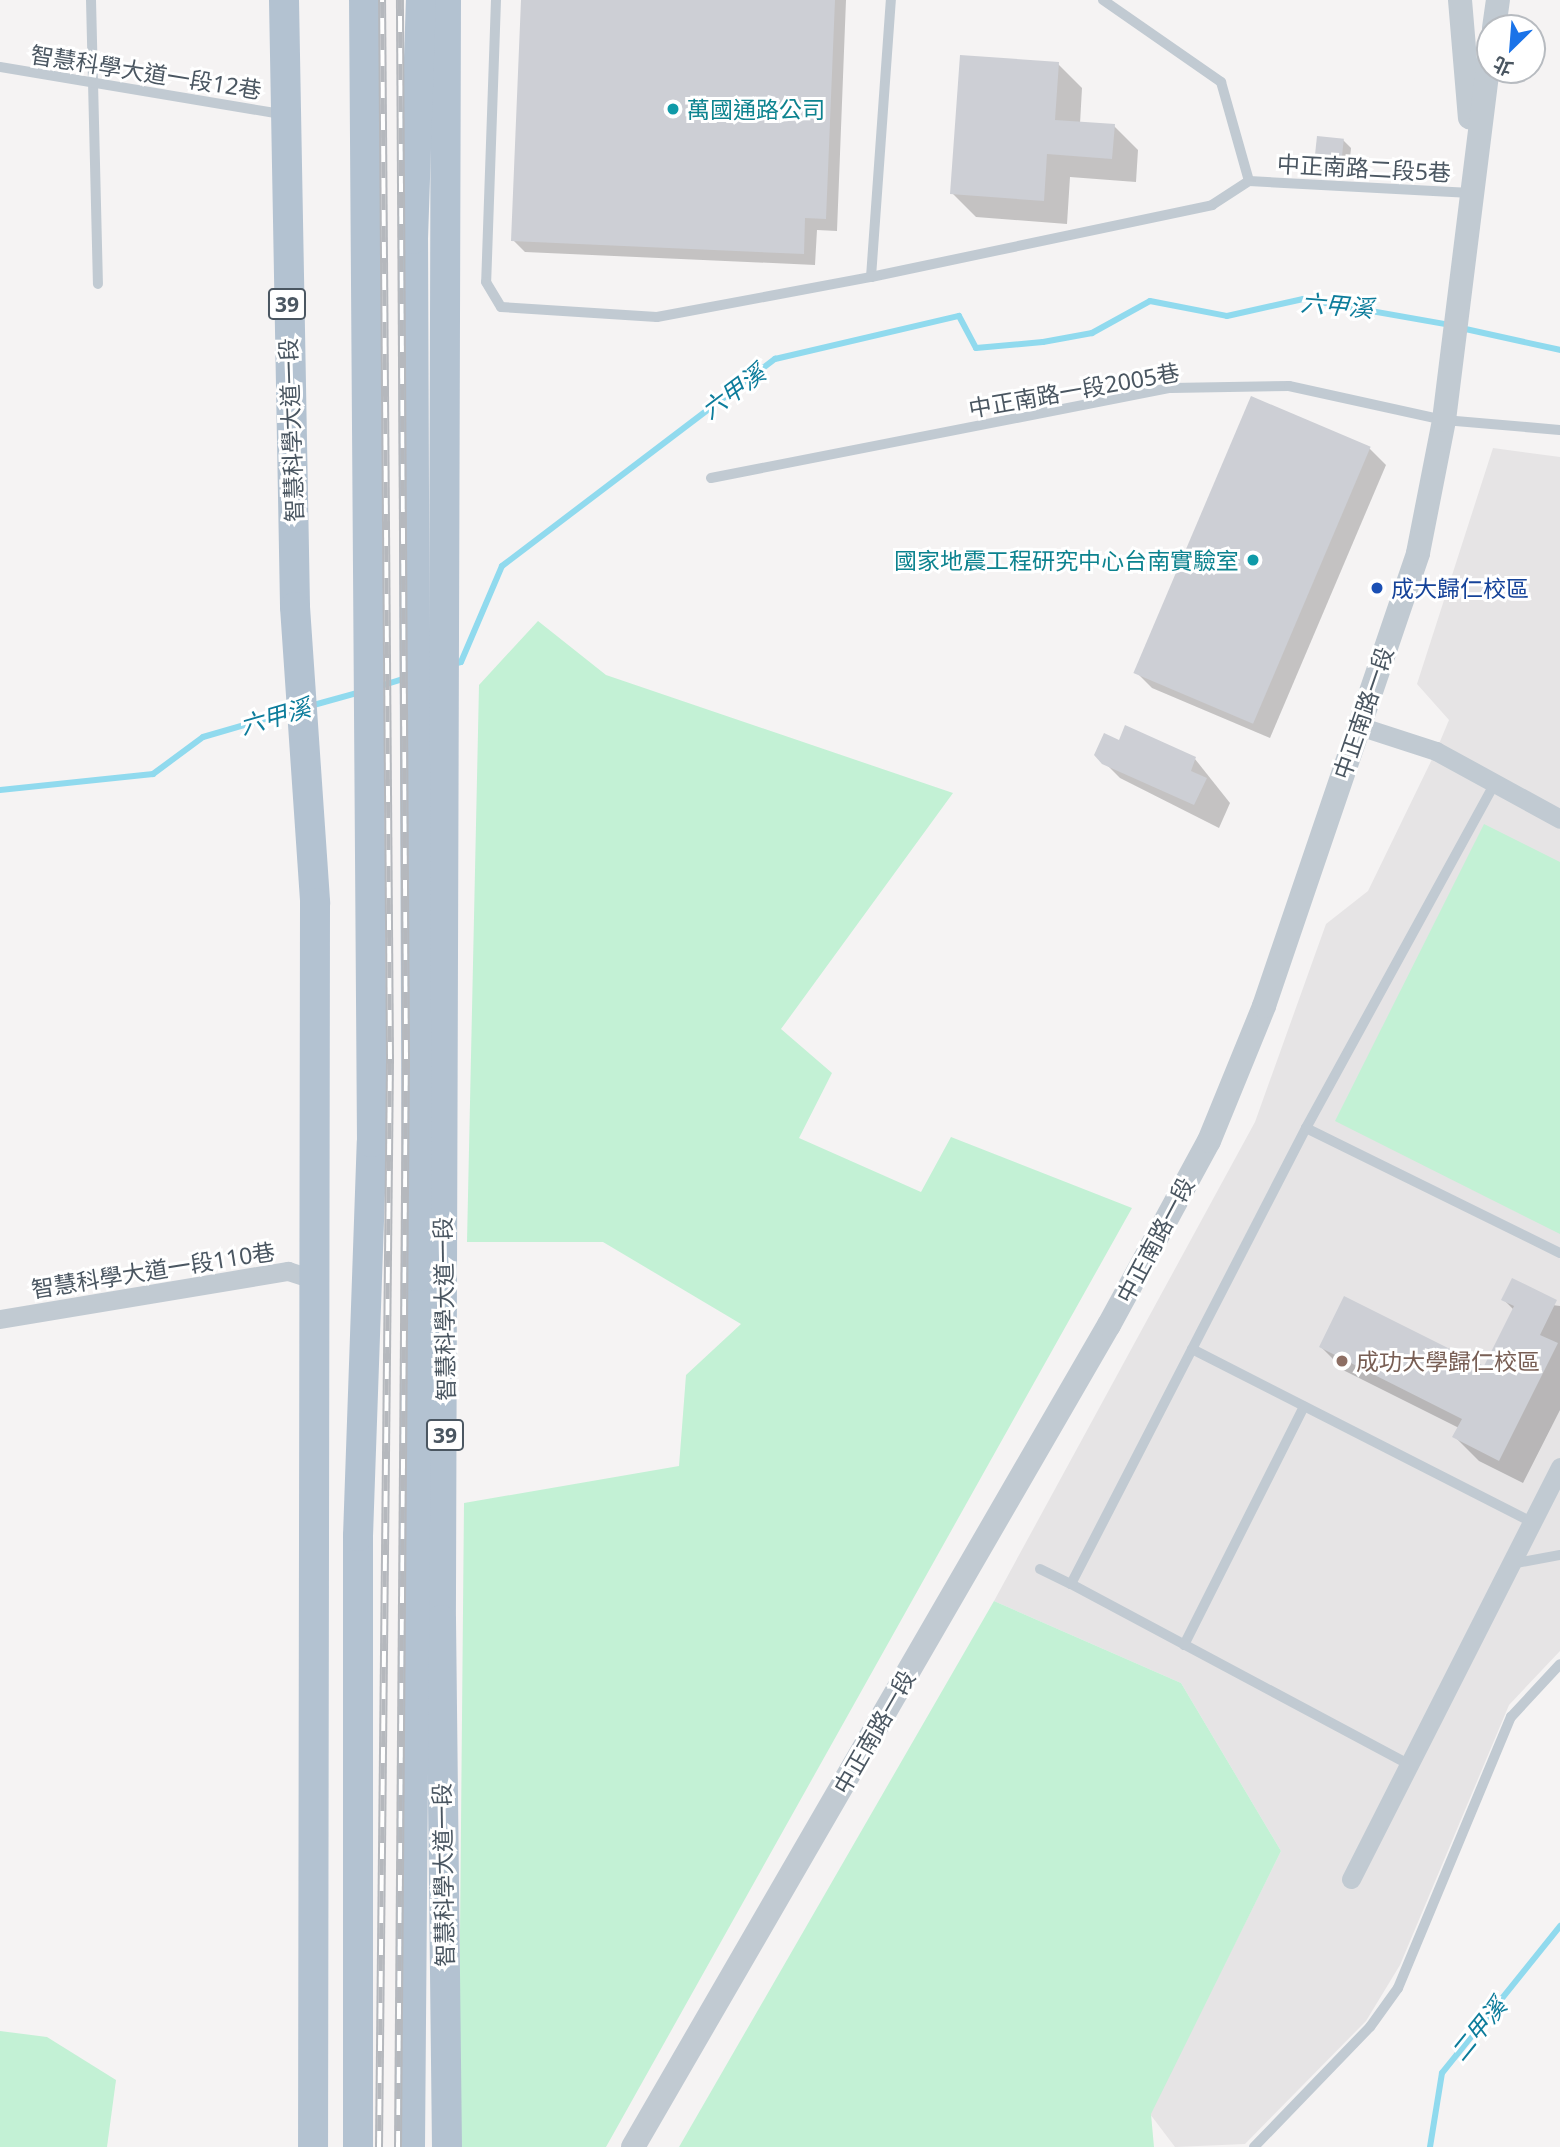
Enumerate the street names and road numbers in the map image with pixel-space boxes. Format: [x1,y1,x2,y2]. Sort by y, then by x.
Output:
street label: 智慧科學大道一段12巷 [29,40,263,104]
street label: 中正南路二段5巷 [1276,150,1452,186]
road number: 39 [268,286,306,322]
street label: 智慧科學大道一段 [274,338,308,522]
street label: 中正南路一段2005巷 [966,358,1182,422]
street label: 中正南路一段 [1327,643,1399,783]
street label: 中正南路一段 [1110,1173,1200,1307]
street label: 智慧科學大道一段 [429,1217,459,1401]
street label: 智慧科學大道一段110巷 [29,1237,277,1303]
road number: 39 [426,1418,464,1452]
street label: 中正南路一段 [828,1665,920,1799]
street label: 智慧科學大道一段 [428,1783,458,1967]

